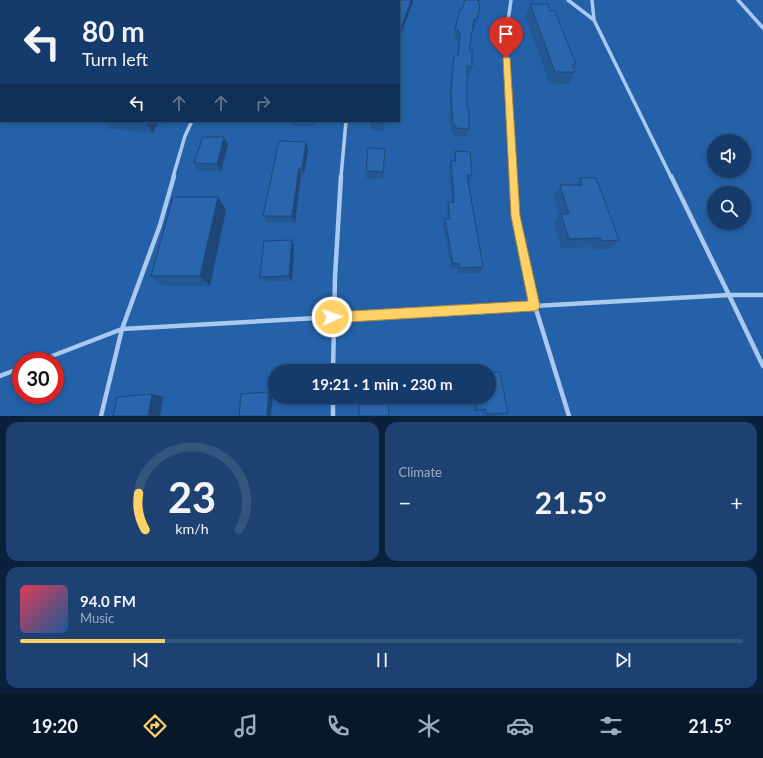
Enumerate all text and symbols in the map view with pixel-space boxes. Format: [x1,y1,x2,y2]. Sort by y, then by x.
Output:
text: 80 m [82,14,145,48]
icon: left [16,16,68,68]
pin [489,17,523,58]
icon: arrive [495,23,517,45]
text: Turn left [82,48,148,70]
icon: left [126,92,148,114]
icon: ahead [168,92,190,114]
icon: ahead [210,92,232,114]
icon: right [252,92,274,114]
map controls [707,134,751,230]
button: sound [707,134,751,178]
button: search [707,186,751,230]
position arrow [311,296,353,338]
speed limit sign: 30 [12,352,64,404]
text: 19:21 · 1 min · 230 m [312,375,452,393]
text: Climate [399,464,442,480]
text: 23 [168,471,216,521]
text: 21.5° [535,484,607,520]
text: − [399,489,411,516]
text: + [730,489,743,516]
text: km/h [176,519,209,536]
text: 94.0 FM [80,592,136,610]
text: Music [80,610,114,626]
icon: previous [130,649,152,671]
icon: pause [371,649,393,671]
icon: next [612,649,634,671]
icon: directions [141,712,169,740]
icon: music [232,712,260,740]
icon: phone [324,712,352,740]
icon: climate [415,712,443,740]
icon: car [506,712,534,740]
icon: filters [597,712,625,740]
text: 19:20 [32,715,78,737]
text: 21.5° [688,715,731,737]

